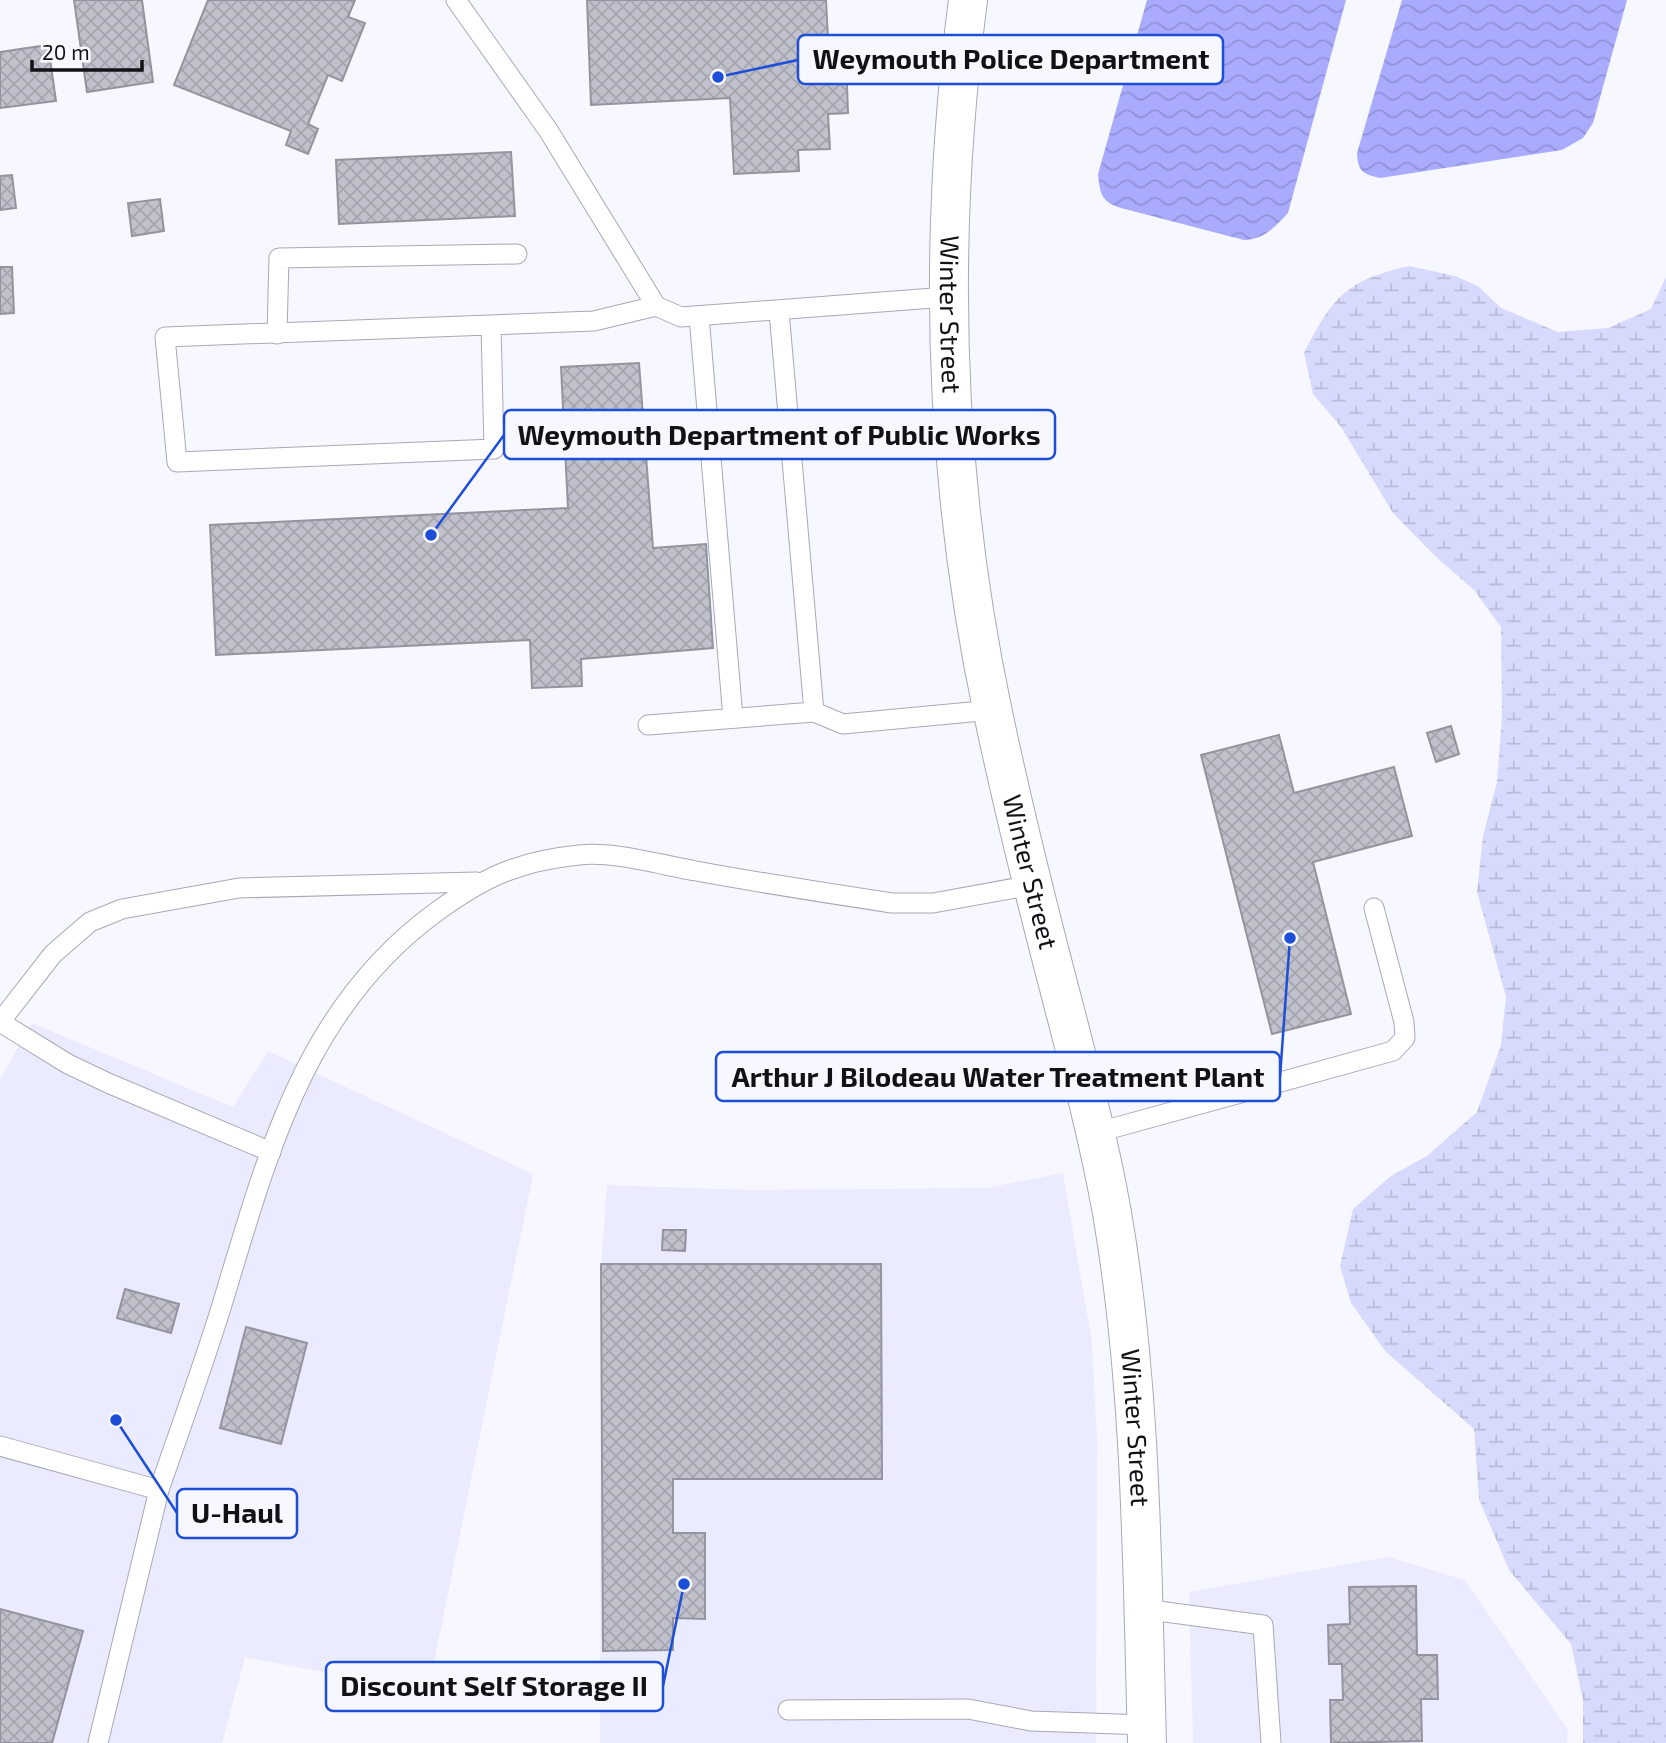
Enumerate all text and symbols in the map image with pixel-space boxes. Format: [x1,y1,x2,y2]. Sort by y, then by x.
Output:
scale bar [32,28,142,72]
callout: Weymouth Police Department [798,35,1223,84]
text: 20 m [42,39,90,64]
text: Weymouth Police Department [813,41,1209,75]
street label: Winter Street [935,235,969,394]
callout: Weymouth Department of Public Works [504,410,1055,459]
text: Weymouth Department of Public Works [517,417,1041,451]
street label: Winter Street [998,791,1065,952]
callout: Arthur J Bilodeau Water Treatment Plant [716,1052,1280,1101]
text: Arthur J Bilodeau Water Treatment Plant [731,1059,1265,1093]
street label: Winter Street [1116,1347,1157,1507]
callout: U-Haul [177,1489,297,1538]
text: U-Haul [191,1495,284,1529]
callout: Discount Self Storage II [326,1662,663,1711]
text: Discount Self Storage II [340,1668,648,1702]

